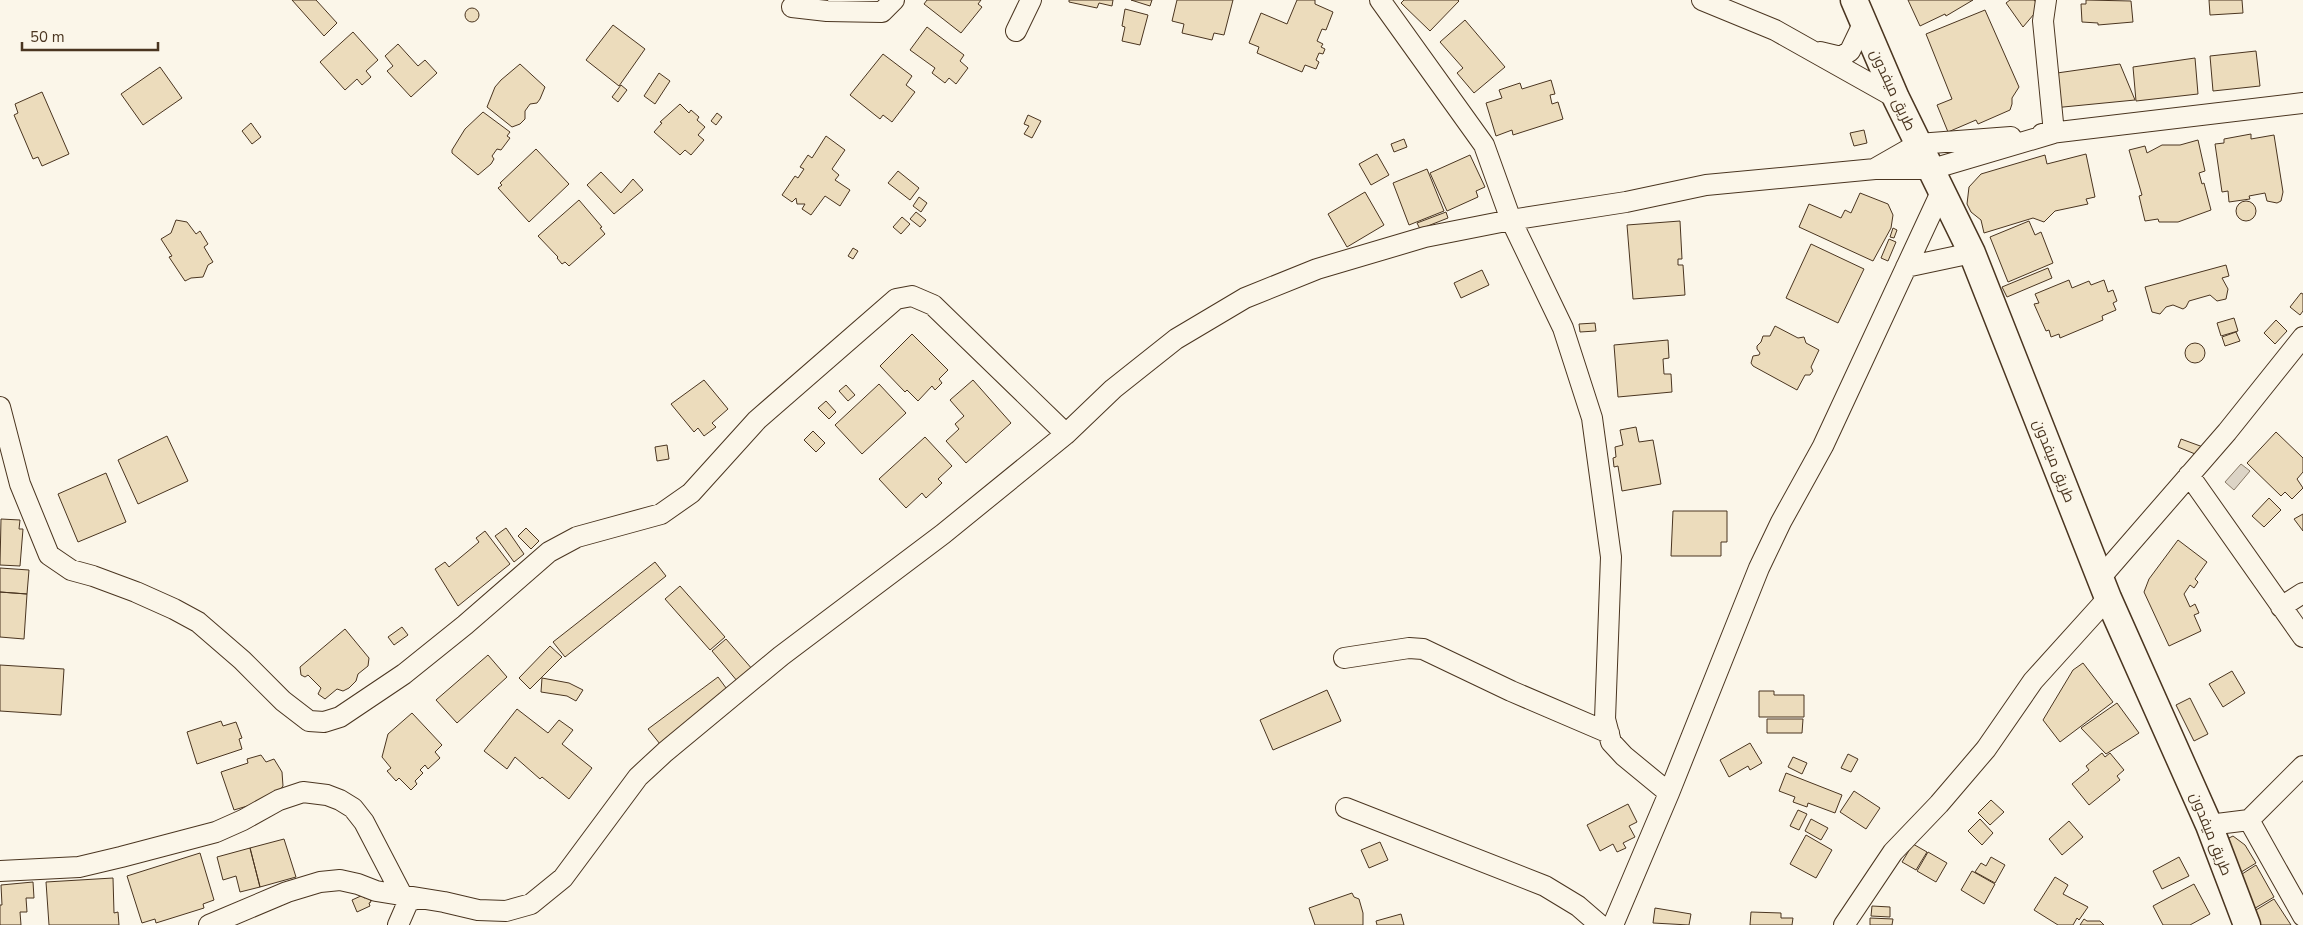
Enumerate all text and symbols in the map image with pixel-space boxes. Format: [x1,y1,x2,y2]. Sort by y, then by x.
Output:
scale bar [22,20,159,52]
text: 50 m [30,27,65,47]
street label: طريق ميفدون [1865,46,1921,134]
street label: طريق ميفدون [2028,416,2080,506]
street label: طريق ميفدون [2185,789,2237,879]

